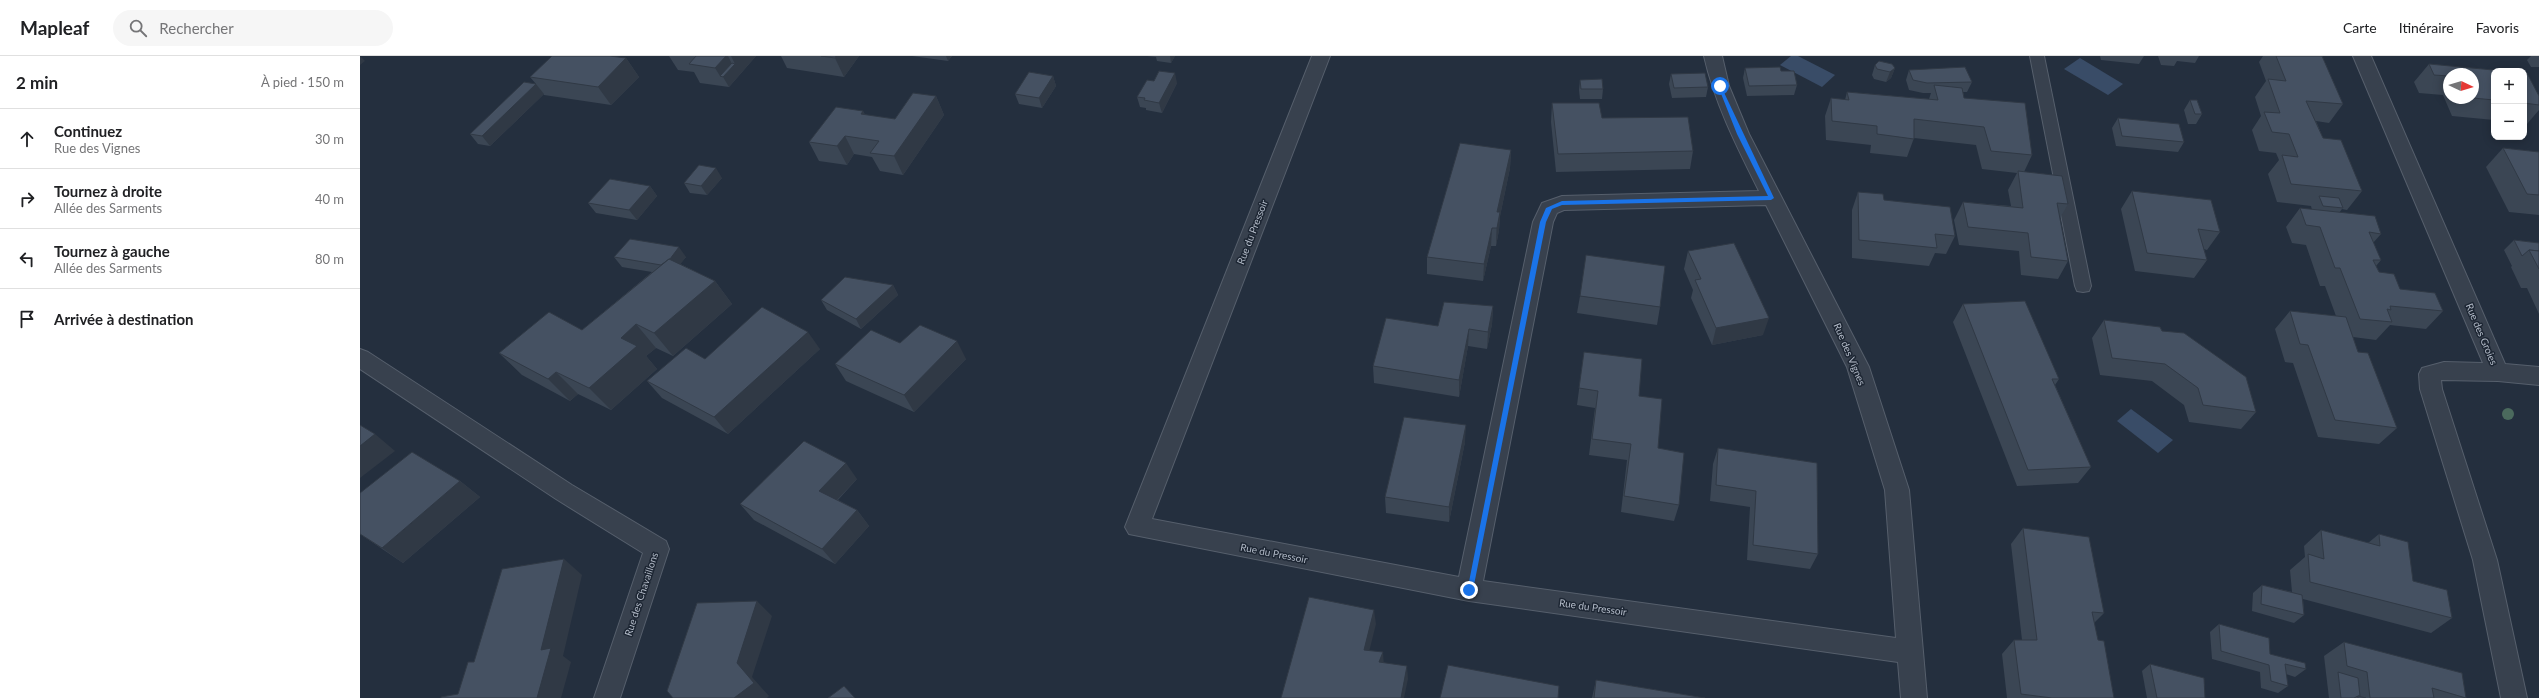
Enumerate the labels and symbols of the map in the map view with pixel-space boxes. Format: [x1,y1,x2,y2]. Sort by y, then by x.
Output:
north arrow [2443,68,2479,104]
route start [1711,77,1729,95]
street label: Rue du Pressoir [1234,198,1270,266]
street label: Rue des Groies [2464,301,2500,367]
street label: Rue des Vignes [1831,321,1869,387]
street label: Rue du Pressoir [1239,541,1309,565]
street label: Rue des Chavaillons [622,551,660,637]
route end [1460,581,1478,599]
street label: Rue du Pressoir [1558,596,1628,618]

